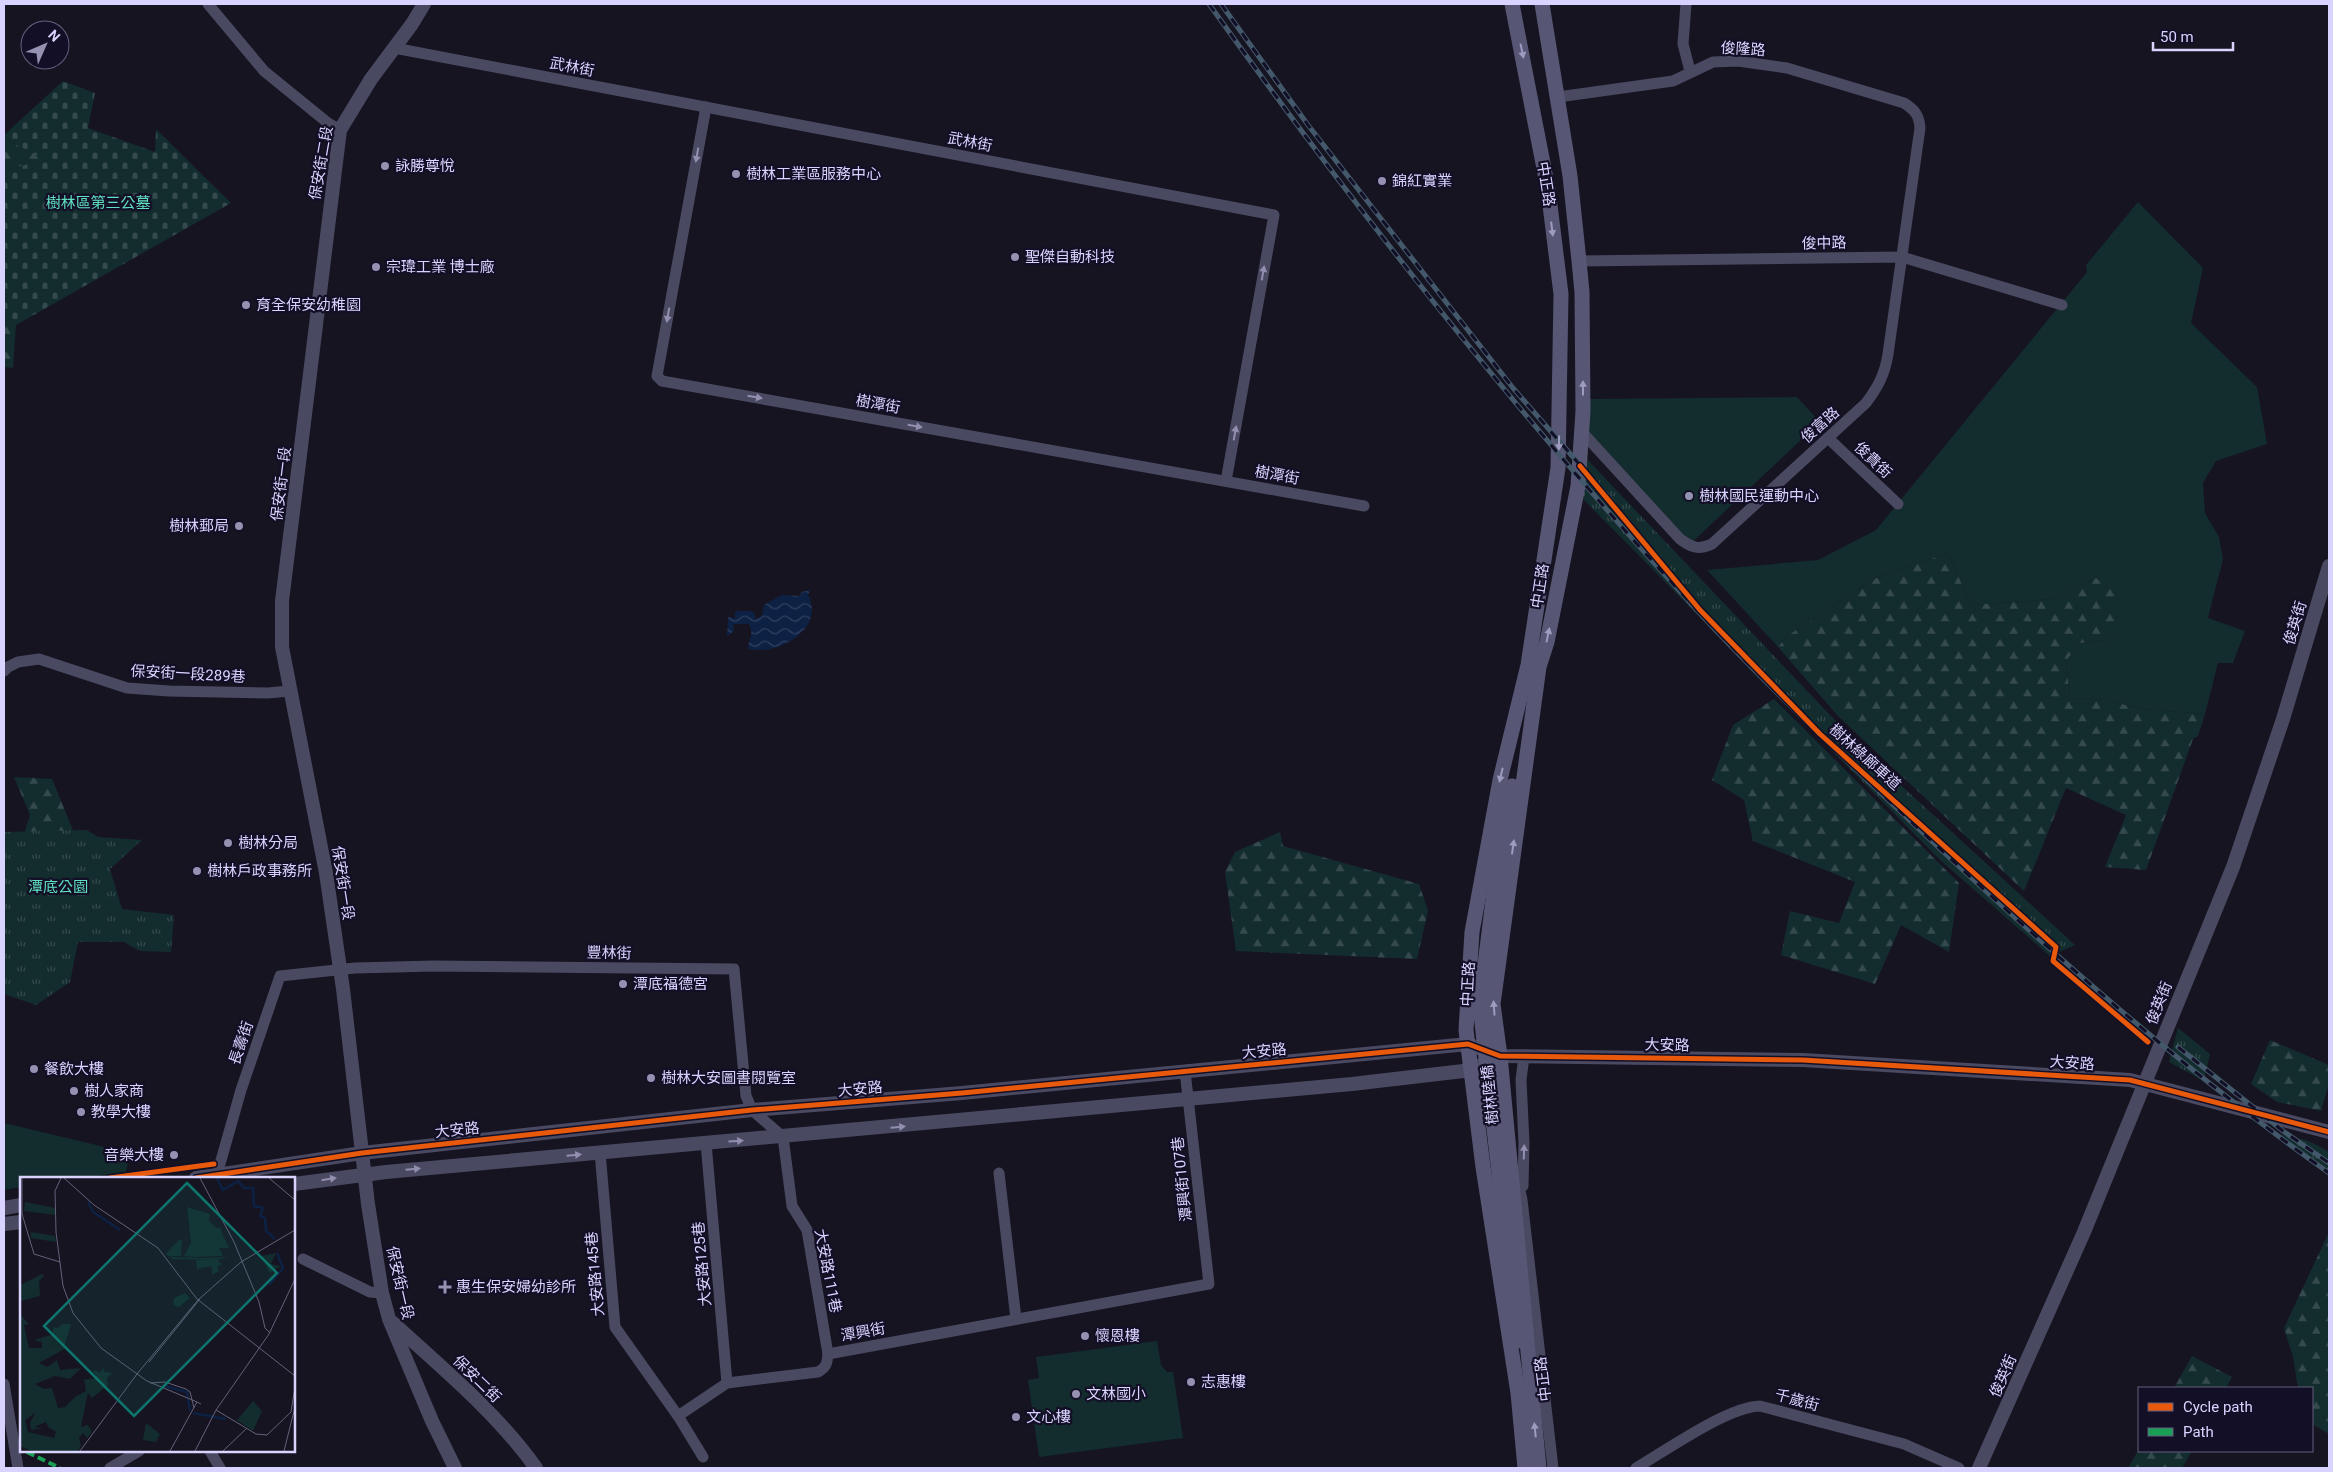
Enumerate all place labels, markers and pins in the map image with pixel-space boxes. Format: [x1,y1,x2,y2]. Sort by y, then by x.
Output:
place label: 詠勝尊悅 [395,157,455,175]
marker: 詠勝尊悅 [379,160,391,172]
place label: 樹林工業區服務中心 [746,165,881,183]
marker: 樹林工業區服務中心 [730,168,742,180]
place label: 錦紅實業 [1392,172,1452,190]
marker: 錦紅實業 [1376,175,1388,187]
place label: 聖傑自動科技 [1025,248,1115,266]
marker: 聖傑自動科技 [1009,251,1021,263]
place label: 宗瑋工業 博士廠 [386,258,495,276]
marker: 宗瑋工業 博士廠 [370,261,382,273]
place label: 育全保安幼稚園 [256,296,361,314]
marker: 育全保安幼稚園 [240,299,252,311]
place label: 樹林國民運動中心 [1699,487,1819,505]
marker: 樹林國民運動中心 [1683,490,1695,502]
place label: 樹林郵局 [169,517,229,535]
marker: 樹林郵局 [233,520,245,532]
place label: 樹林分局 [238,834,298,852]
marker: 樹林分局 [222,837,234,849]
place label: 樹林戶政事務所 [207,862,312,880]
marker: 樹林戶政事務所 [191,865,203,877]
place label: 潭底福德宮 [633,975,708,993]
marker: 潭底福德宮 [617,978,629,990]
place label: 餐飲大樓 [44,1060,104,1078]
marker: 餐飲大樓 [28,1063,40,1075]
place label: 樹林大安圖書閱覽室 [661,1069,796,1087]
marker: 樹林大安圖書閱覽室 [645,1072,657,1084]
place label: 樹人家商 [84,1082,144,1100]
marker: 樹人家商 [68,1085,80,1097]
place label: 教學大樓 [91,1103,151,1121]
marker: 教學大樓 [75,1106,87,1118]
place label: 音樂大樓 [104,1146,164,1164]
marker: 音樂大樓 [168,1149,180,1161]
place label: 惠生保安婦幼診所 [456,1278,576,1296]
marker: 惠生保安婦幼診所 [438,1280,452,1294]
place label: 懷恩樓 [1095,1327,1140,1345]
marker: 懷恩樓 [1079,1330,1091,1342]
place label: 志惠樓 [1201,1373,1246,1391]
marker: 志惠樓 [1185,1376,1197,1388]
place label: 文林國小 [1086,1385,1146,1403]
marker: 文林國小 [1070,1388,1082,1400]
place label: 文心樓 [1026,1408,1071,1426]
marker: 文心樓 [1010,1411,1022,1423]

